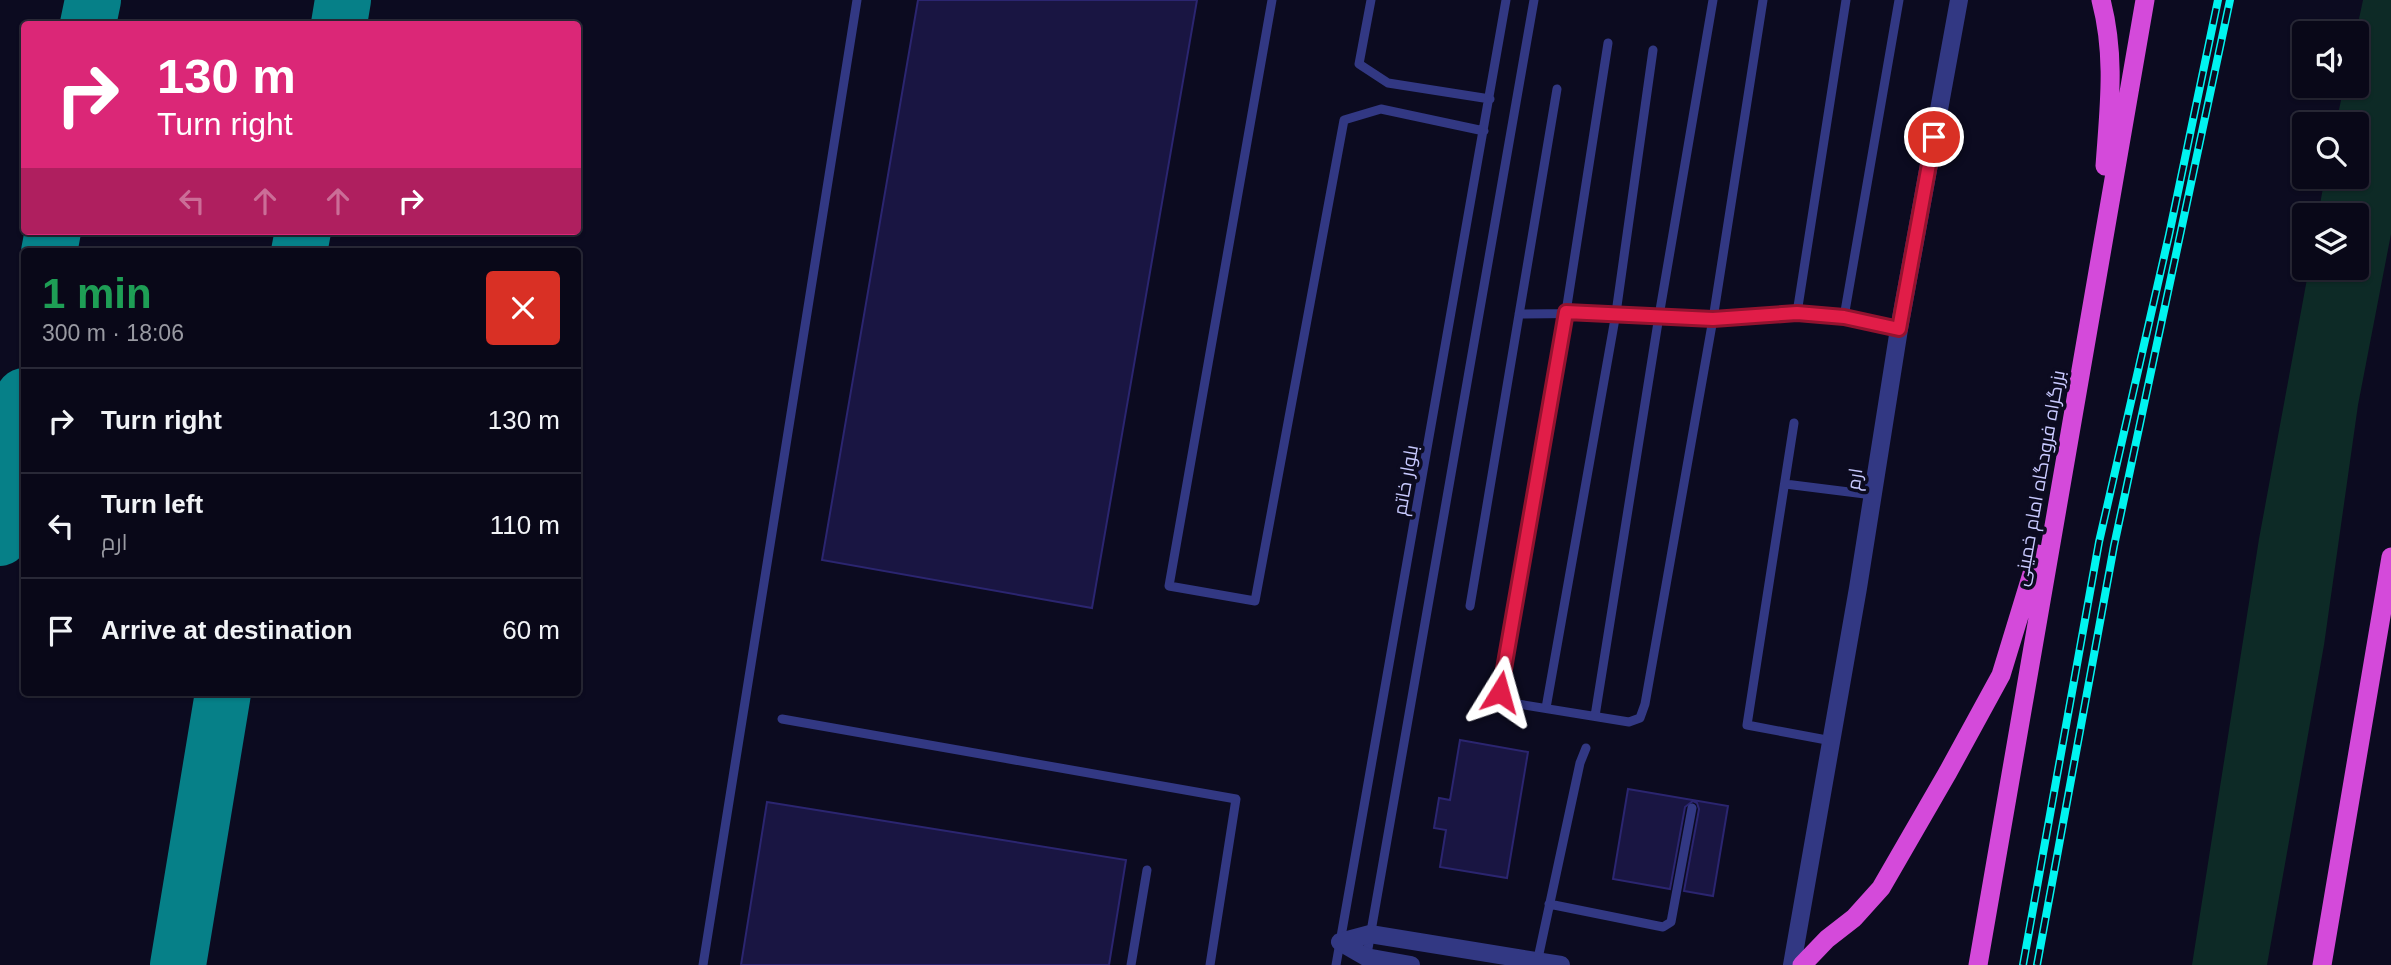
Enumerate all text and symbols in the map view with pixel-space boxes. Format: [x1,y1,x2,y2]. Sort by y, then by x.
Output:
map controls [2292,21,2369,280]
button: sound [2292,21,2369,98]
icon: right [42,49,133,140]
text: 130 m [157,49,296,103]
text: Turn right [157,106,293,142]
pin [1904,107,1964,167]
button: search [2292,112,2369,189]
icon: arrive [1915,118,1953,156]
icon: left [173,182,211,220]
icon: ahead [246,182,284,220]
icon: ahead [319,182,357,220]
icon: right [392,182,430,220]
button: layers [2292,203,2369,280]
text: 1 min [42,270,152,317]
button: close [486,271,560,345]
text: 300 m · 18:06 [42,320,184,346]
street label: بزرگراه فرودگاه امام خمینی [2010,369,2072,588]
icon: right [42,402,80,440]
text: Turn right [101,405,222,435]
text: 130 m [488,405,560,435]
street label: بلوار خاتم [1389,443,1425,517]
street label: ارم [1842,467,1870,492]
text: Turn left [101,489,203,519]
icon: left [42,507,80,545]
text: 110 m [490,510,560,540]
text: ارم [101,529,128,555]
icon: arrive [42,612,80,650]
text: Arrive at destination [101,615,352,645]
text: 60 m [502,615,560,645]
position arrow [1463,655,1537,729]

